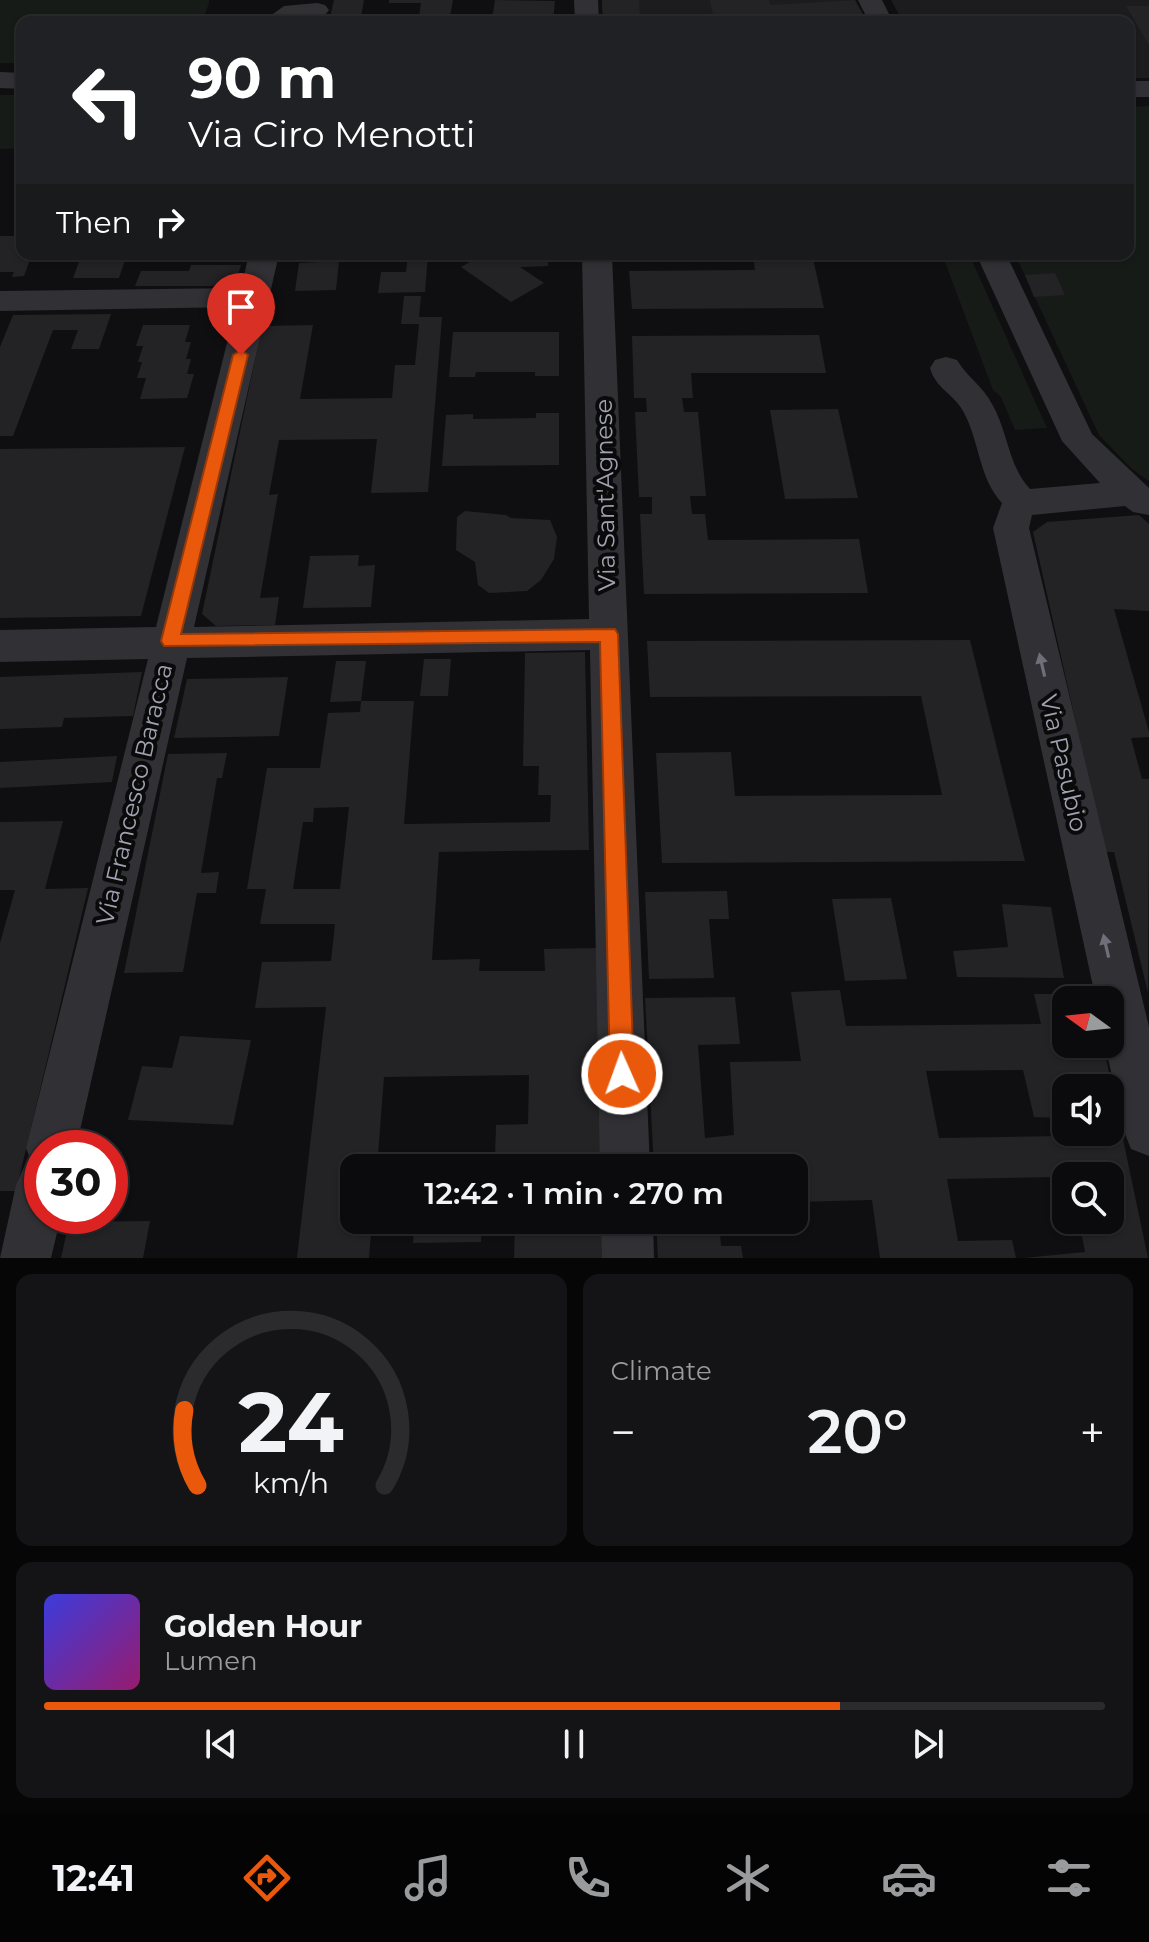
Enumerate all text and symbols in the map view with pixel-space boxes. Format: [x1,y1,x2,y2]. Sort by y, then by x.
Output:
text: 90 m [188,44,336,112]
icon: left [56,48,160,152]
text: Via Ciro Menotti [188,112,476,156]
icon: right [148,200,192,244]
text: Then [56,204,132,241]
pin [207,273,275,355]
icon: arrive [219,285,263,329]
street label: Via Sant'Agnese [589,399,621,591]
one-way arrow [1035,653,1048,678]
street label: Via Francesco Baracca [90,660,178,928]
street label: Via Pasubio [1034,692,1094,834]
one-way arrow [1100,933,1112,958]
north arrow [1052,986,1124,1058]
map controls [1052,986,1124,1234]
position arrow [580,1032,664,1116]
button: sound [1052,1074,1124,1146]
speed limit sign: 30 [24,1130,128,1234]
button: search [1052,1162,1124,1234]
text: 12:42 · 1 min · 270 m [424,1175,724,1212]
text: Climate [611,1355,712,1387]
text: 24 [238,1371,344,1473]
text: 20° [808,1395,908,1468]
text: − [611,1405,636,1459]
text: + [1080,1405,1105,1459]
text: km/h [253,1465,329,1500]
text: Golden Hour [164,1608,362,1645]
text: Lumen [164,1645,257,1677]
icon: previous [199,1722,243,1766]
icon: pause [552,1722,596,1766]
icon: next [906,1722,950,1766]
icon: directions [239,1850,295,1906]
icon: music [400,1850,456,1906]
icon: phone [560,1850,616,1906]
icon: climate [720,1850,776,1906]
icon: car [881,1850,937,1906]
icon: filters [1041,1850,1097,1906]
text: 12:41 [52,1856,135,1900]

